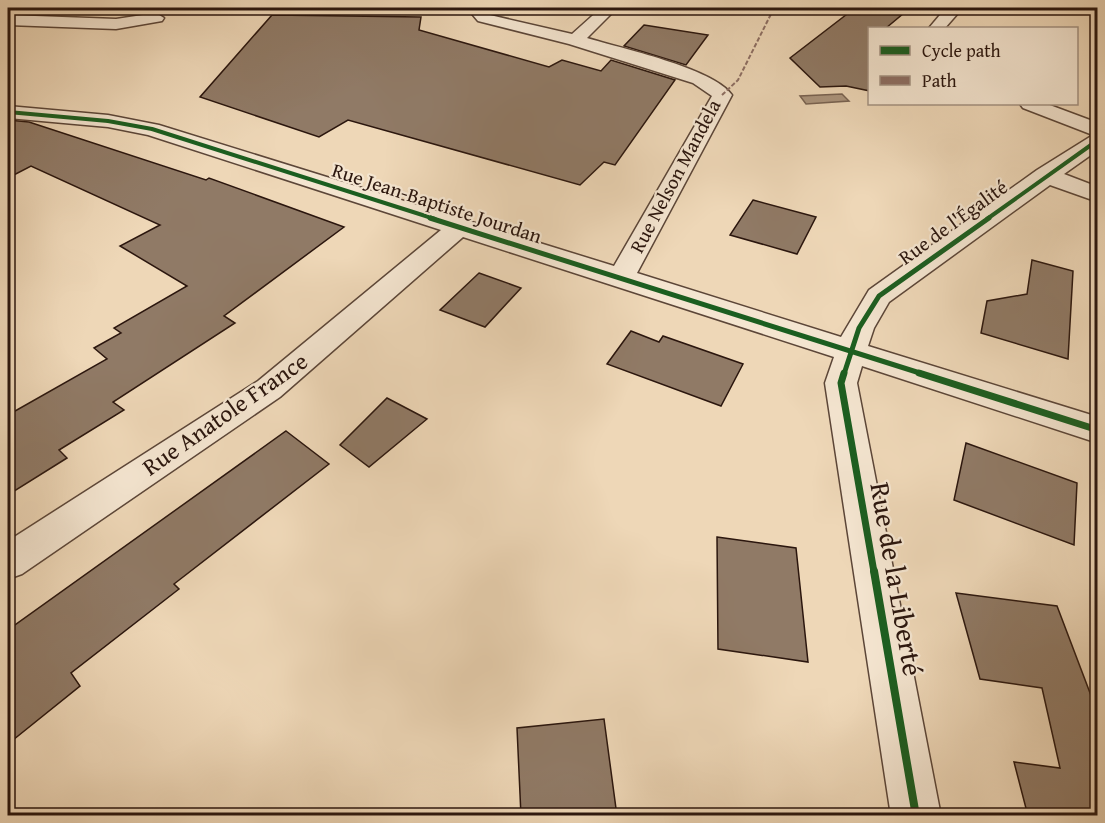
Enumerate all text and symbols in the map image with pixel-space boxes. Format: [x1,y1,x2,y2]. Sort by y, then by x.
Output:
legend [868,27,1078,105]
text: Cycle path [922,37,1001,64]
text: Path [922,67,957,94]
street label: Rue Nelson Mandela [622,93,728,258]
street label: Rue Jean-Baptiste Jourdan [328,155,546,250]
street label: Rue de l'Égalité [892,172,1013,271]
street label: Rue Anatole France [135,343,315,484]
street label: Rue de la Liberté [860,479,935,679]

